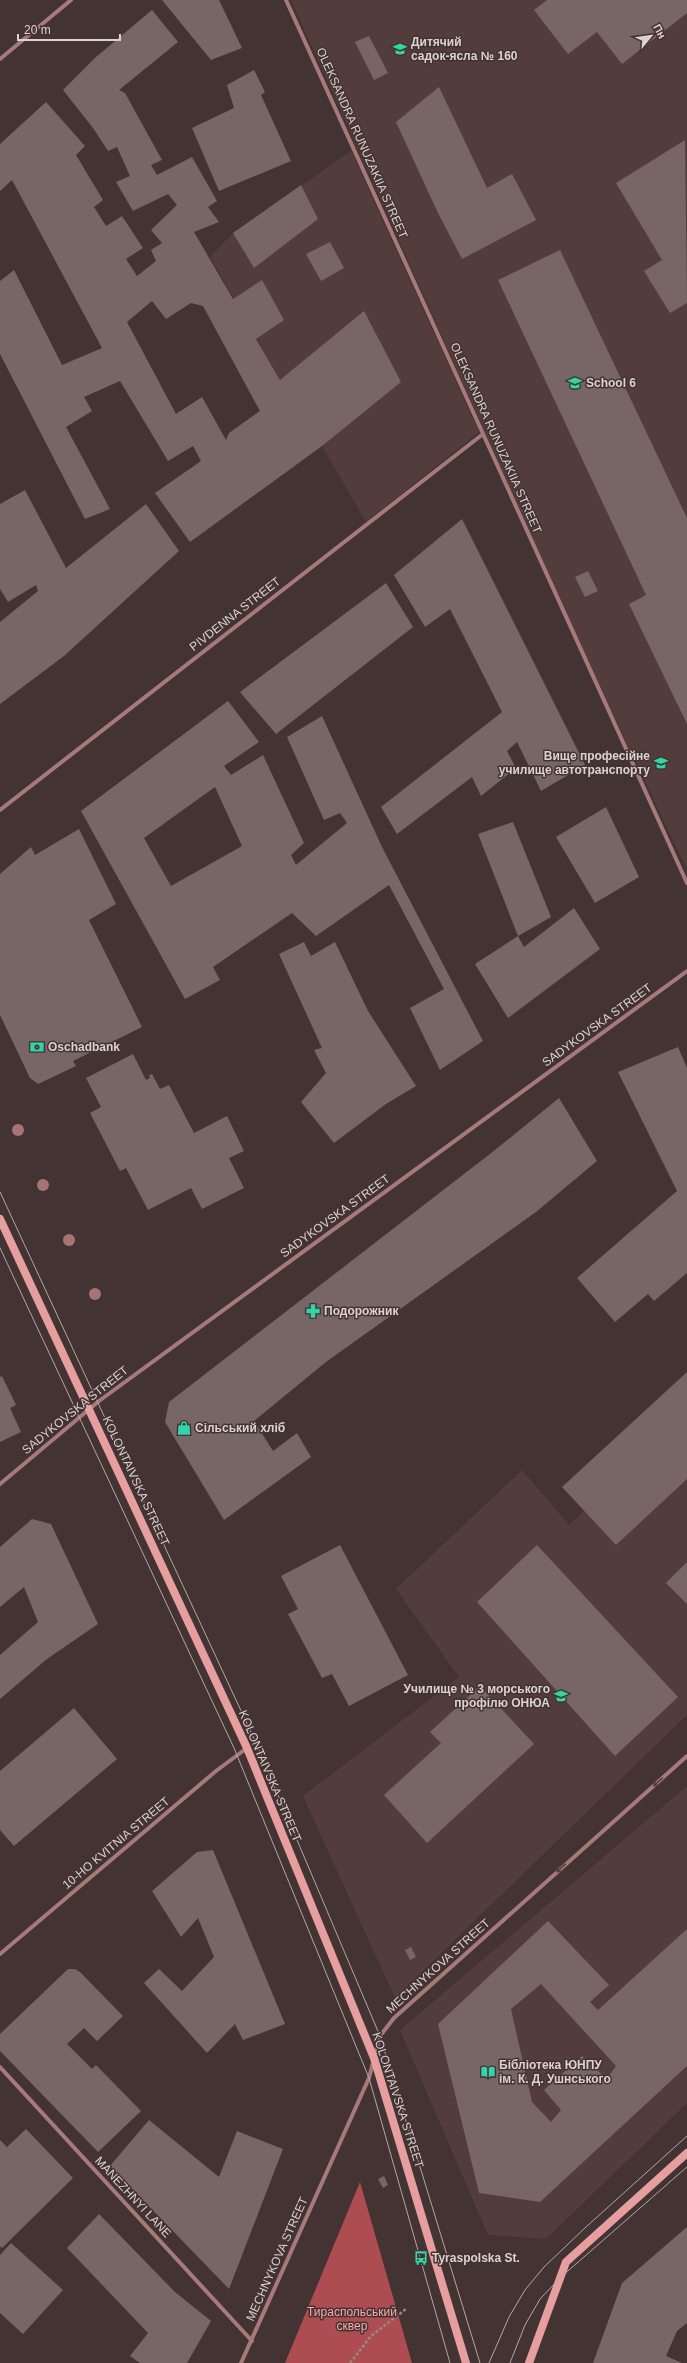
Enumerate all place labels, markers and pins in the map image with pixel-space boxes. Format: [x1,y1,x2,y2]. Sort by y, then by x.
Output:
place label: Дитячий садок-ясла № 160 [411,35,518,63]
school or university icon: Дитячий садок-ясла № 160 [392,41,408,57]
school or university icon: School 6 [567,375,583,391]
place label: School 6 [586,376,636,390]
place label: Вище професійне училище автотранспорту [499,749,650,777]
school or university icon: Вище професійне училище автотранспорту [653,755,669,771]
bank icon: Oschadbank [29,1039,45,1055]
place label: Oschadbank [48,1040,120,1054]
pharmacy icon: Подорожник [305,1303,321,1319]
place label: Подорожник [324,1304,399,1318]
shop icon: Сільський хліб [176,1420,192,1436]
place label: Сільський хліб [195,1421,285,1435]
place label: Училище № 3 морського профілю ОНЮА [404,1682,550,1710]
school or university icon: Училище № 3 морського профілю ОНЮА [553,1688,569,1704]
place label: Бібліотека ЮНПУ ім. К. Д. Ушнського [499,2058,611,2086]
library icon: Бібліотека ЮНПУ ім. К. Д. Ушнського [480,2064,496,2080]
bus stop icon: Tyraspolska St. [413,2250,429,2266]
place label: Tyraspolska St. [432,2251,520,2265]

